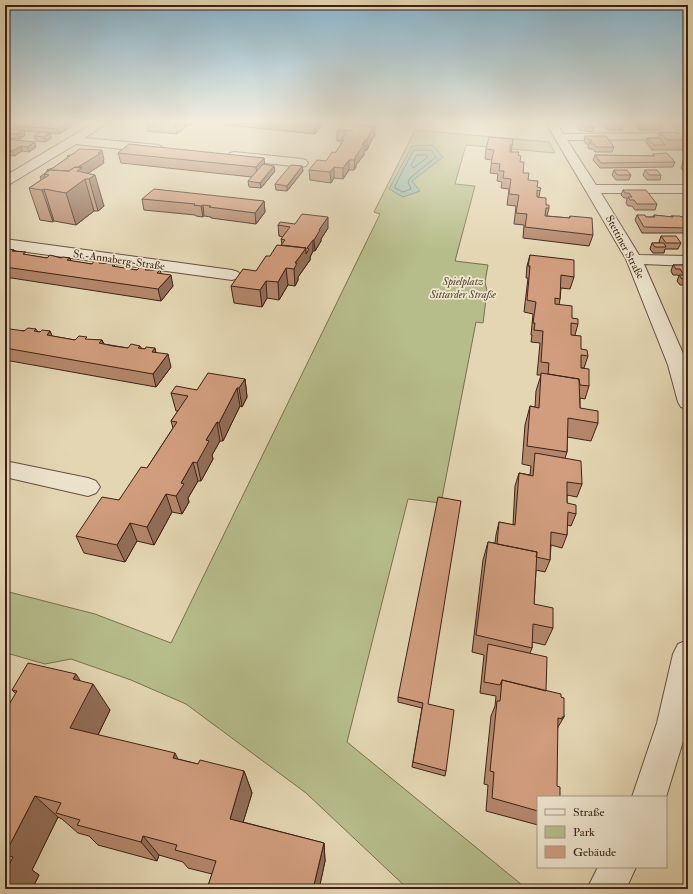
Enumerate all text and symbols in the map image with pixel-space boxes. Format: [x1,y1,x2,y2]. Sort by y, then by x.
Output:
street label: Stettiner Straße [603,213,647,281]
street label: St.-Annaberg-Straße [72,247,166,273]
park label: Spielplatz Sittarder Straße [429,275,496,301]
legend [537,796,667,868]
text: Straße [573,805,604,820]
text: Park [573,825,595,840]
text: Gebäude [573,845,616,860]

